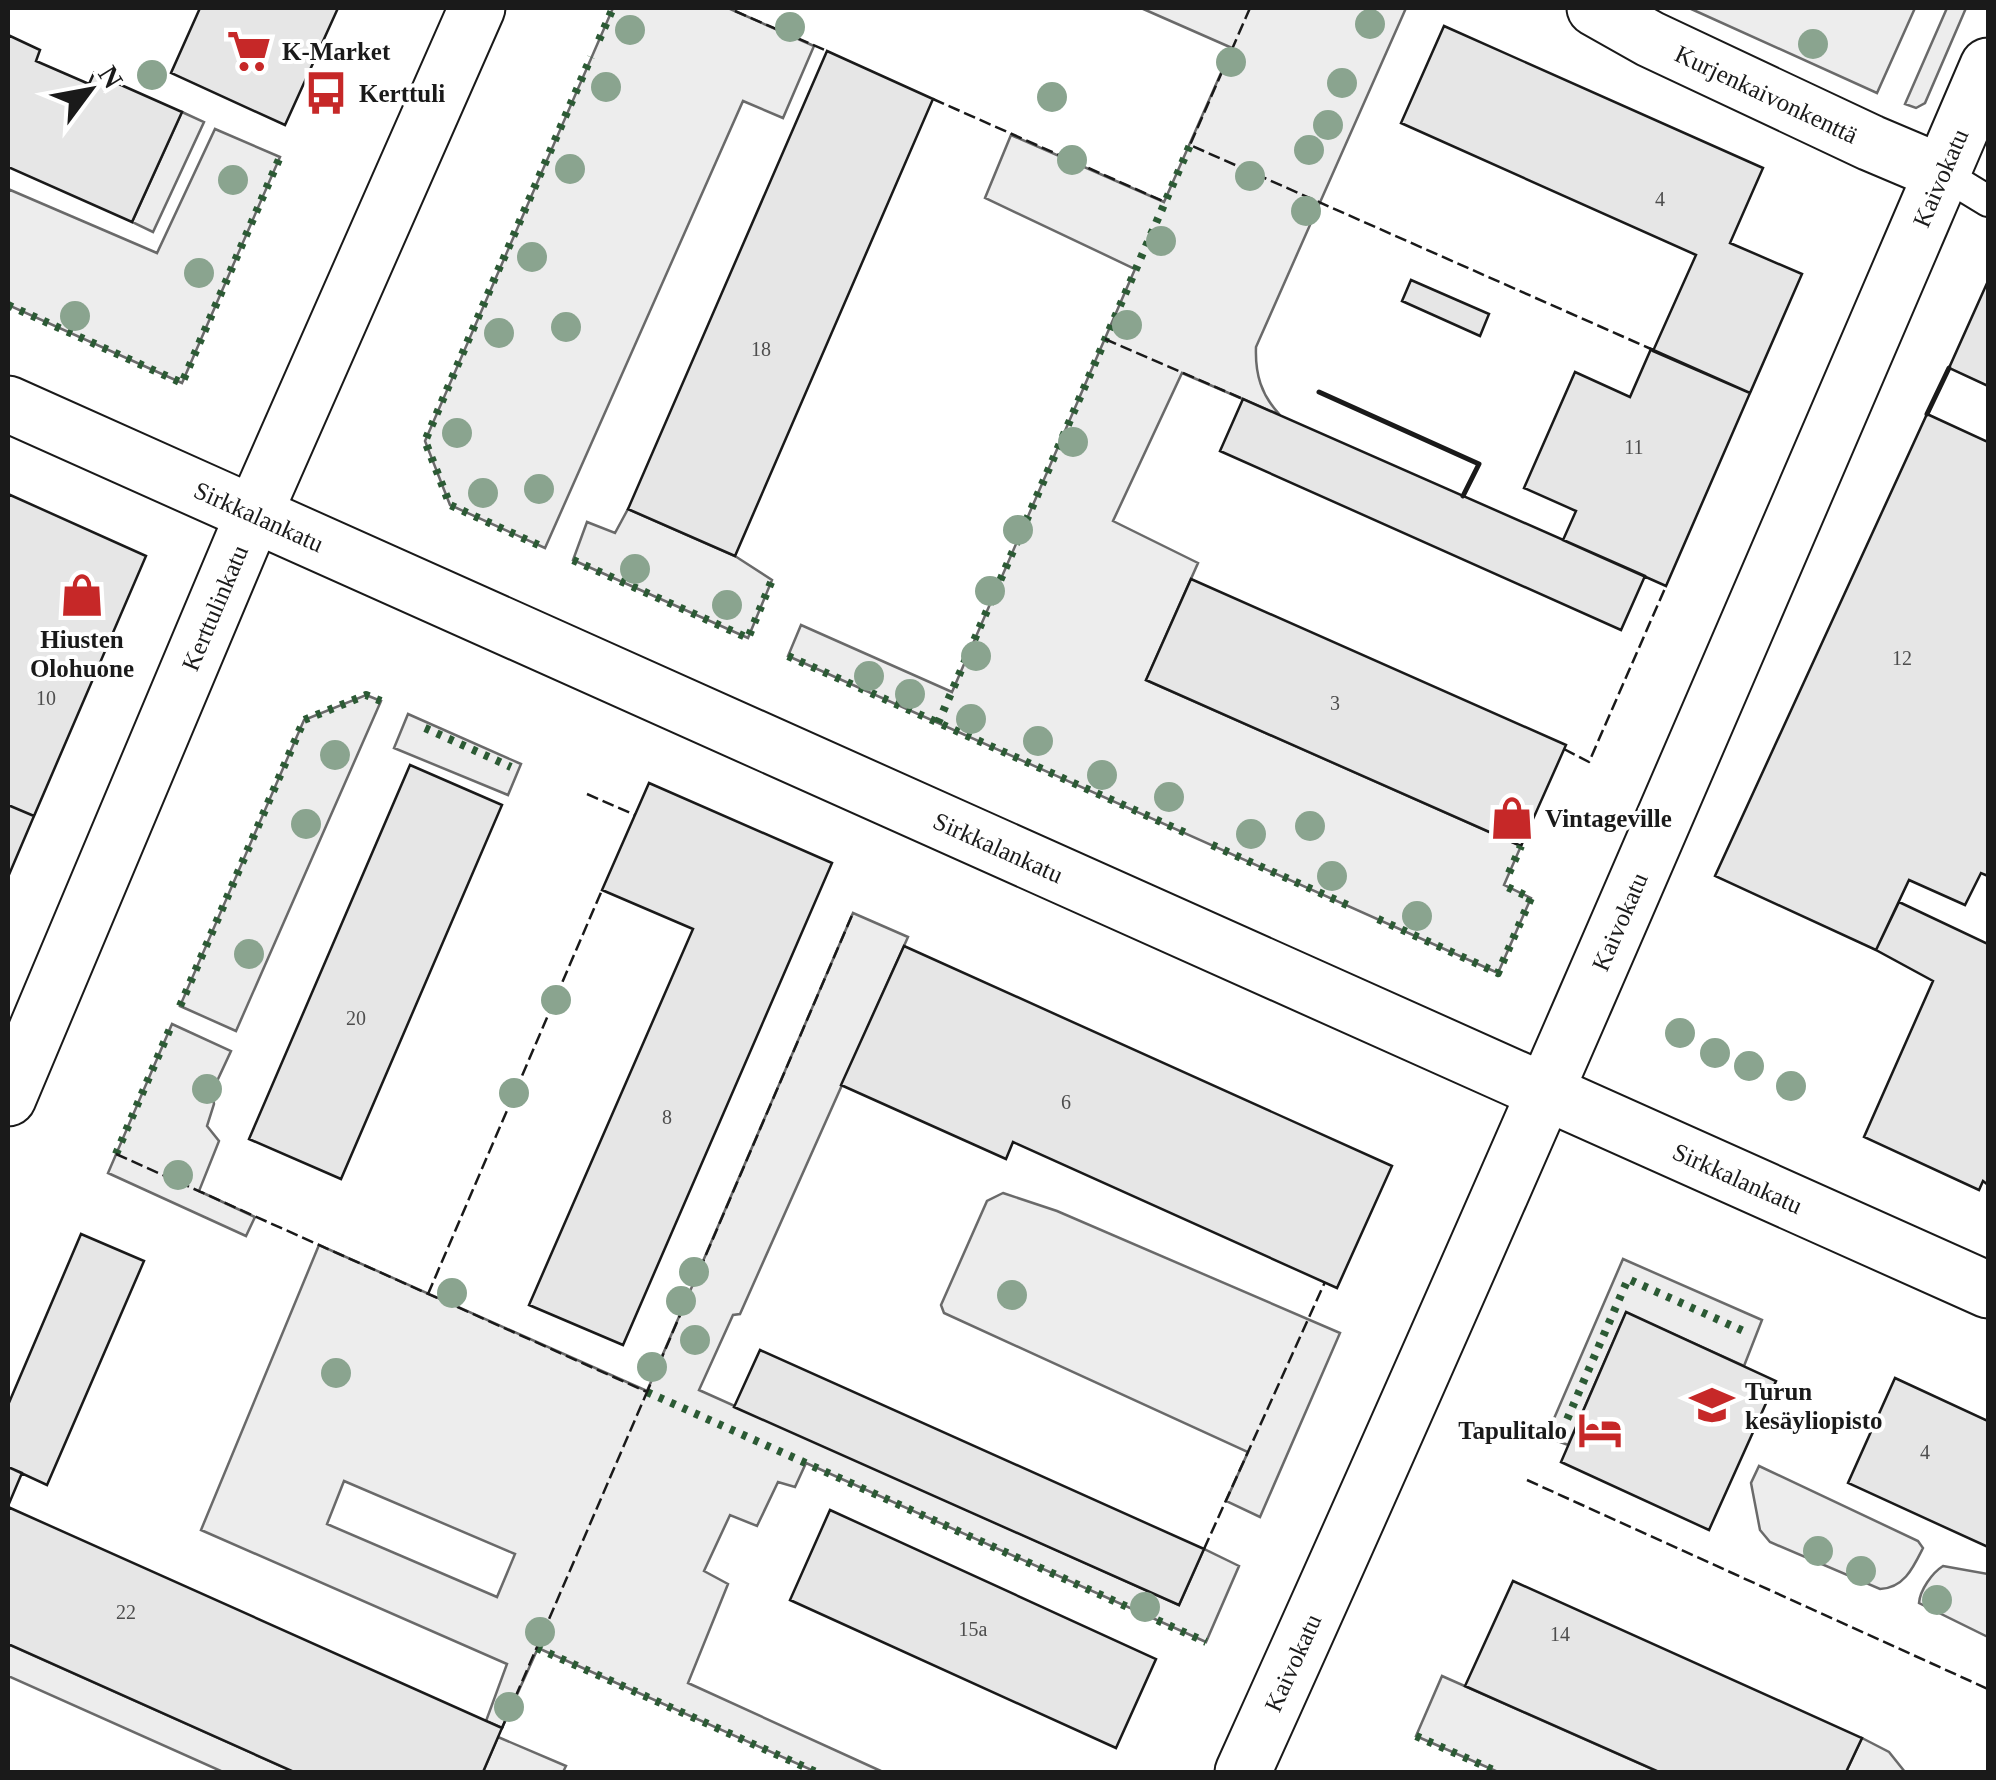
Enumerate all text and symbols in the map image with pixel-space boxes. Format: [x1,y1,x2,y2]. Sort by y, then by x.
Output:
supermarket icon: K-Market [225,27,273,75]
place label: K-Market [282,38,391,65]
north arrow [40,40,140,140]
street label: Kurjenkaivonkenttä [1671,40,1862,149]
text: N [92,60,129,94]
bus stop icon: Kerttuli [302,69,350,117]
place label: Kerttuli [359,80,445,107]
street label: Kaivokatu [1907,124,1974,231]
house number: 4 [1655,188,1665,210]
house number: 18 [751,338,771,360]
house number: 11 [1624,436,1644,458]
street label: Sirkkalankatu [190,476,328,558]
street label: Kerttulinkatu [177,541,253,675]
shop icon: Hiusten Olohuone [58,571,106,619]
place label: Hiusten Olohuone [30,626,134,682]
house number: 12 [1892,647,1912,669]
house number: 10 [36,687,56,709]
house number: 3 [1330,692,1340,714]
shop icon: Vintageville [1488,794,1536,842]
place label: Vintageville [1545,805,1672,832]
street label: Sirkkalankatu [929,807,1068,889]
street label: Kaivokatu [1587,868,1653,975]
house number: 20 [346,1007,366,1029]
house number: 6 [1061,1091,1071,1113]
house number: 8 [662,1106,672,1128]
street label: Sirkkalankatu [1669,1138,1807,1219]
place label: Turun kesäyliopisto [1745,1378,1883,1434]
school or university icon: Turun kesäyliopisto [1688,1381,1736,1429]
hotel icon: Tapulitalo [1576,1406,1624,1454]
place label: Tapulitalo [1458,1417,1567,1444]
house number: 4 [1920,1441,1930,1463]
house number: 22 [116,1601,136,1623]
street label: Kaivokatu [1259,1609,1327,1716]
house number: 15a [959,1618,988,1640]
house number: 14 [1550,1623,1570,1645]

